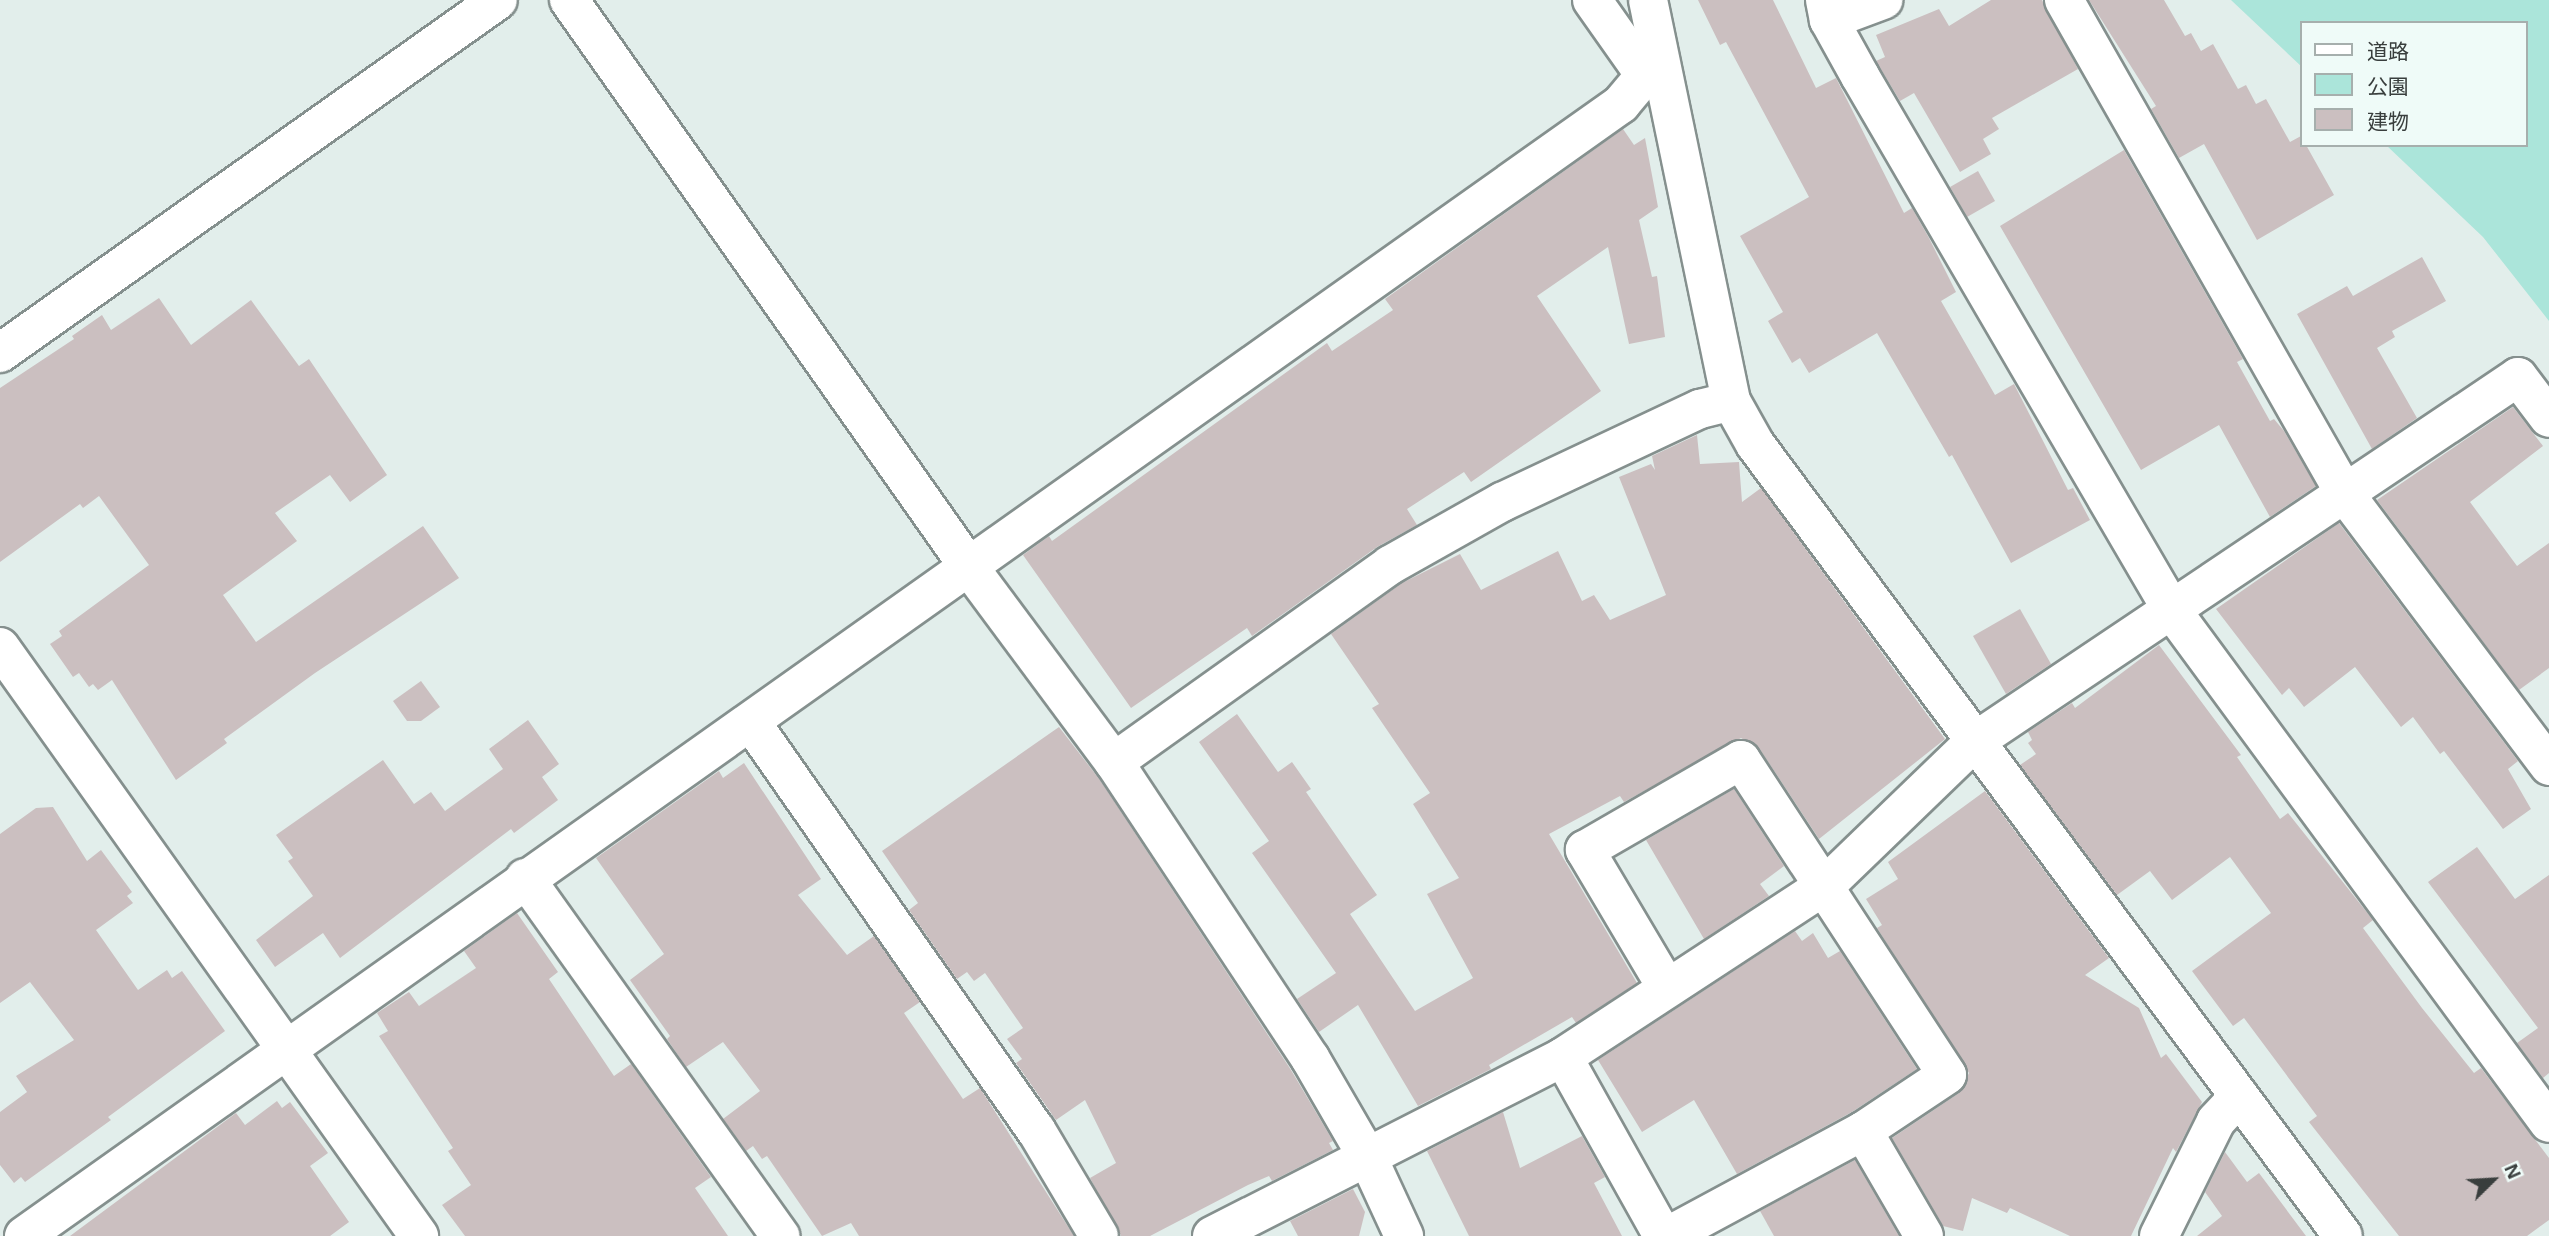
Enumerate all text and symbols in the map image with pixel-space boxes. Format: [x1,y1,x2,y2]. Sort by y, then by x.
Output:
legend [2300,21,2528,147]
text: 道路 [2367,40,2409,63]
text: 公園 [2367,75,2409,98]
text: 建物 [2367,110,2409,133]
north arrow [2458,1145,2528,1215]
text: N [2500,1161,2525,1182]

